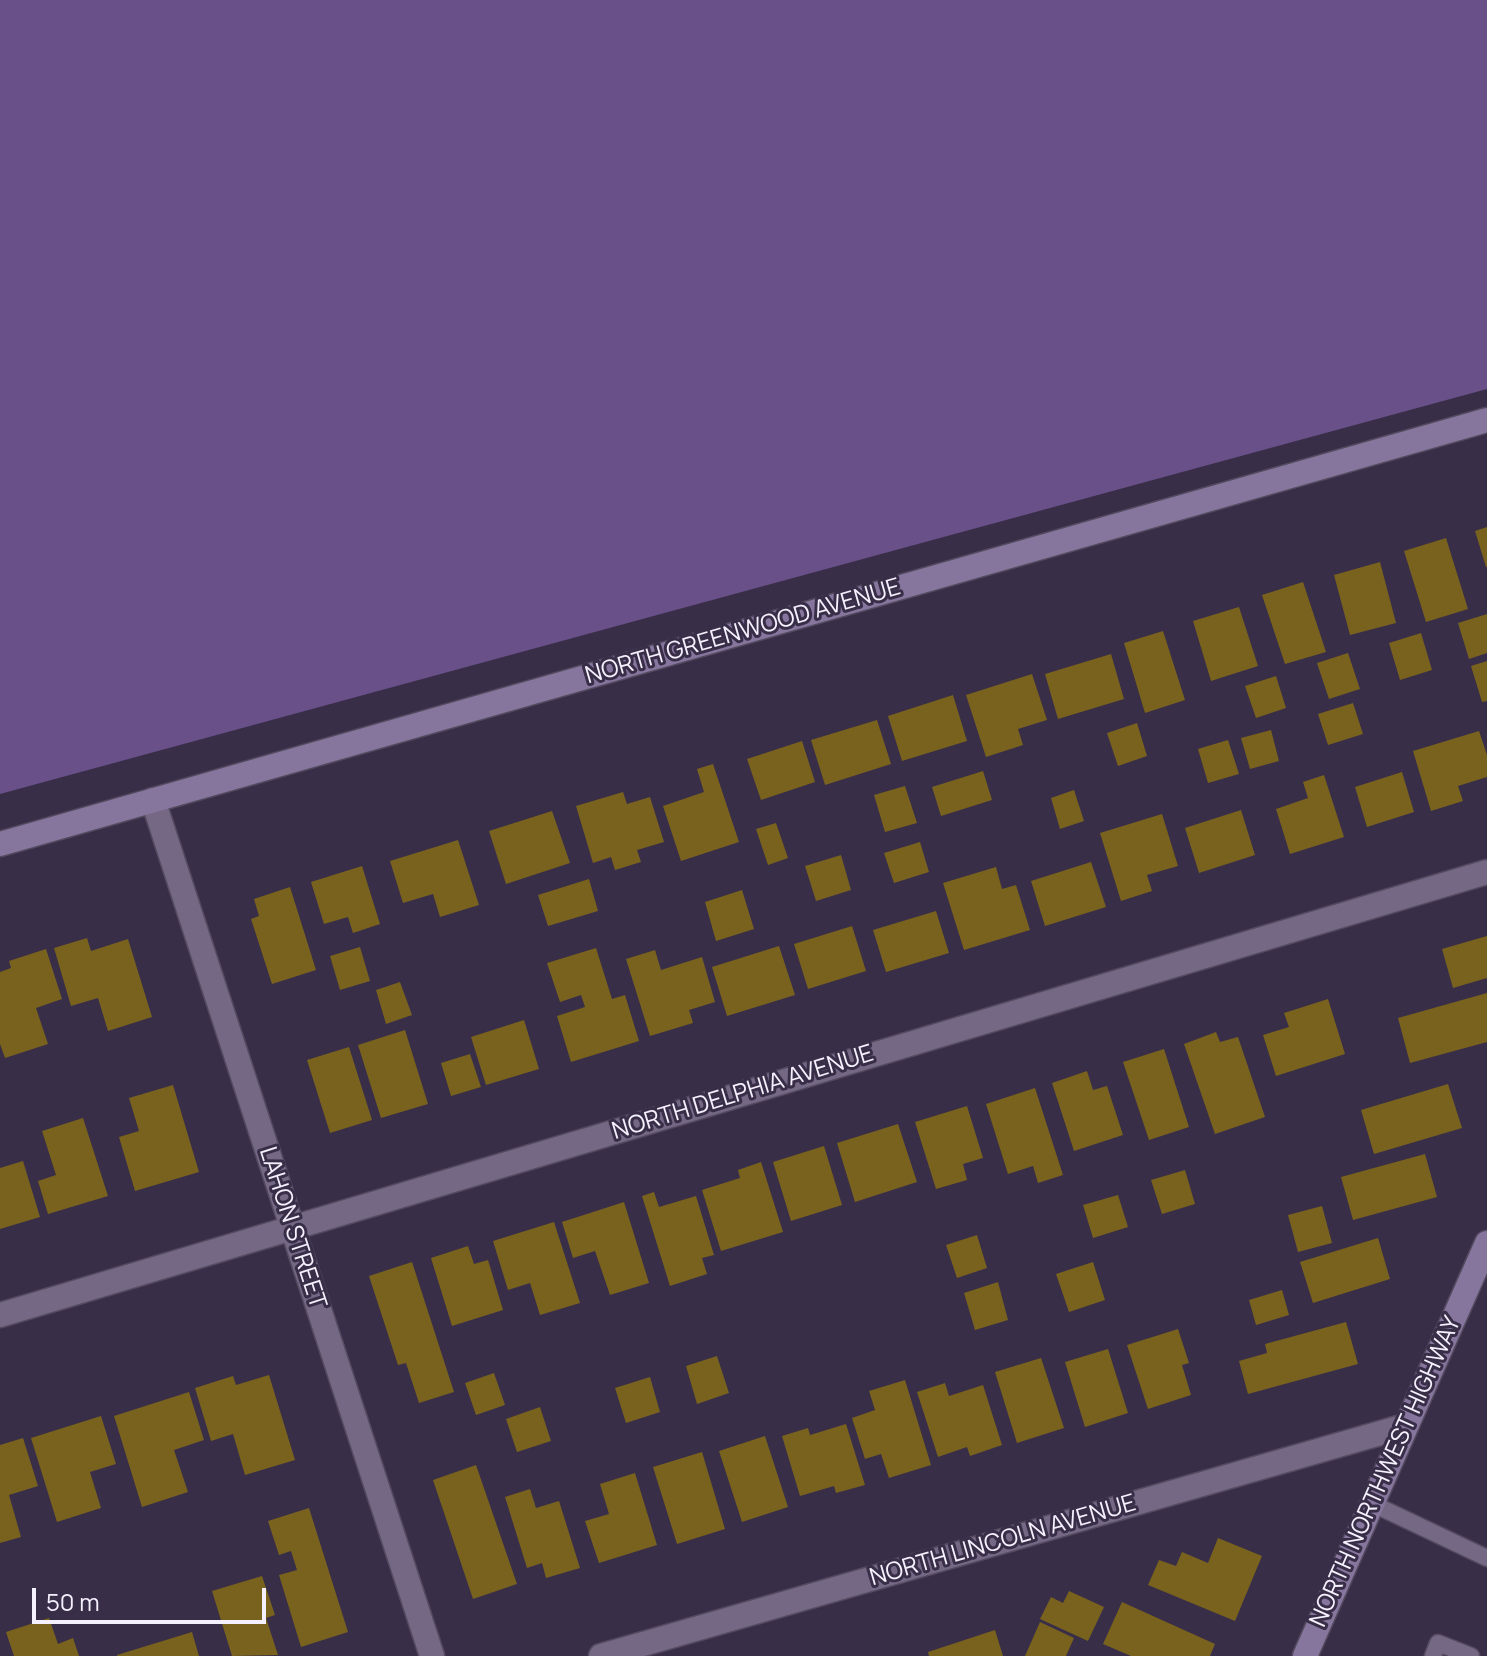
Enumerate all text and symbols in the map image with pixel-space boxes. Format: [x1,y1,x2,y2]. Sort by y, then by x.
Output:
street label: NORTH GREENWOOD AVENUE [582,573,904,691]
street label: NORTH DELPHIA AVENUE [609,1040,877,1146]
street label: LAHON STREET [252,1143,332,1313]
street label: NORTH NORTHWEST HIGHWAY [1304,1312,1468,1632]
street label: NORTH LINCOLN AVENUE [867,1489,1139,1593]
scale bar [36,1572,270,1622]
text: 50 m [46,1585,100,1618]

